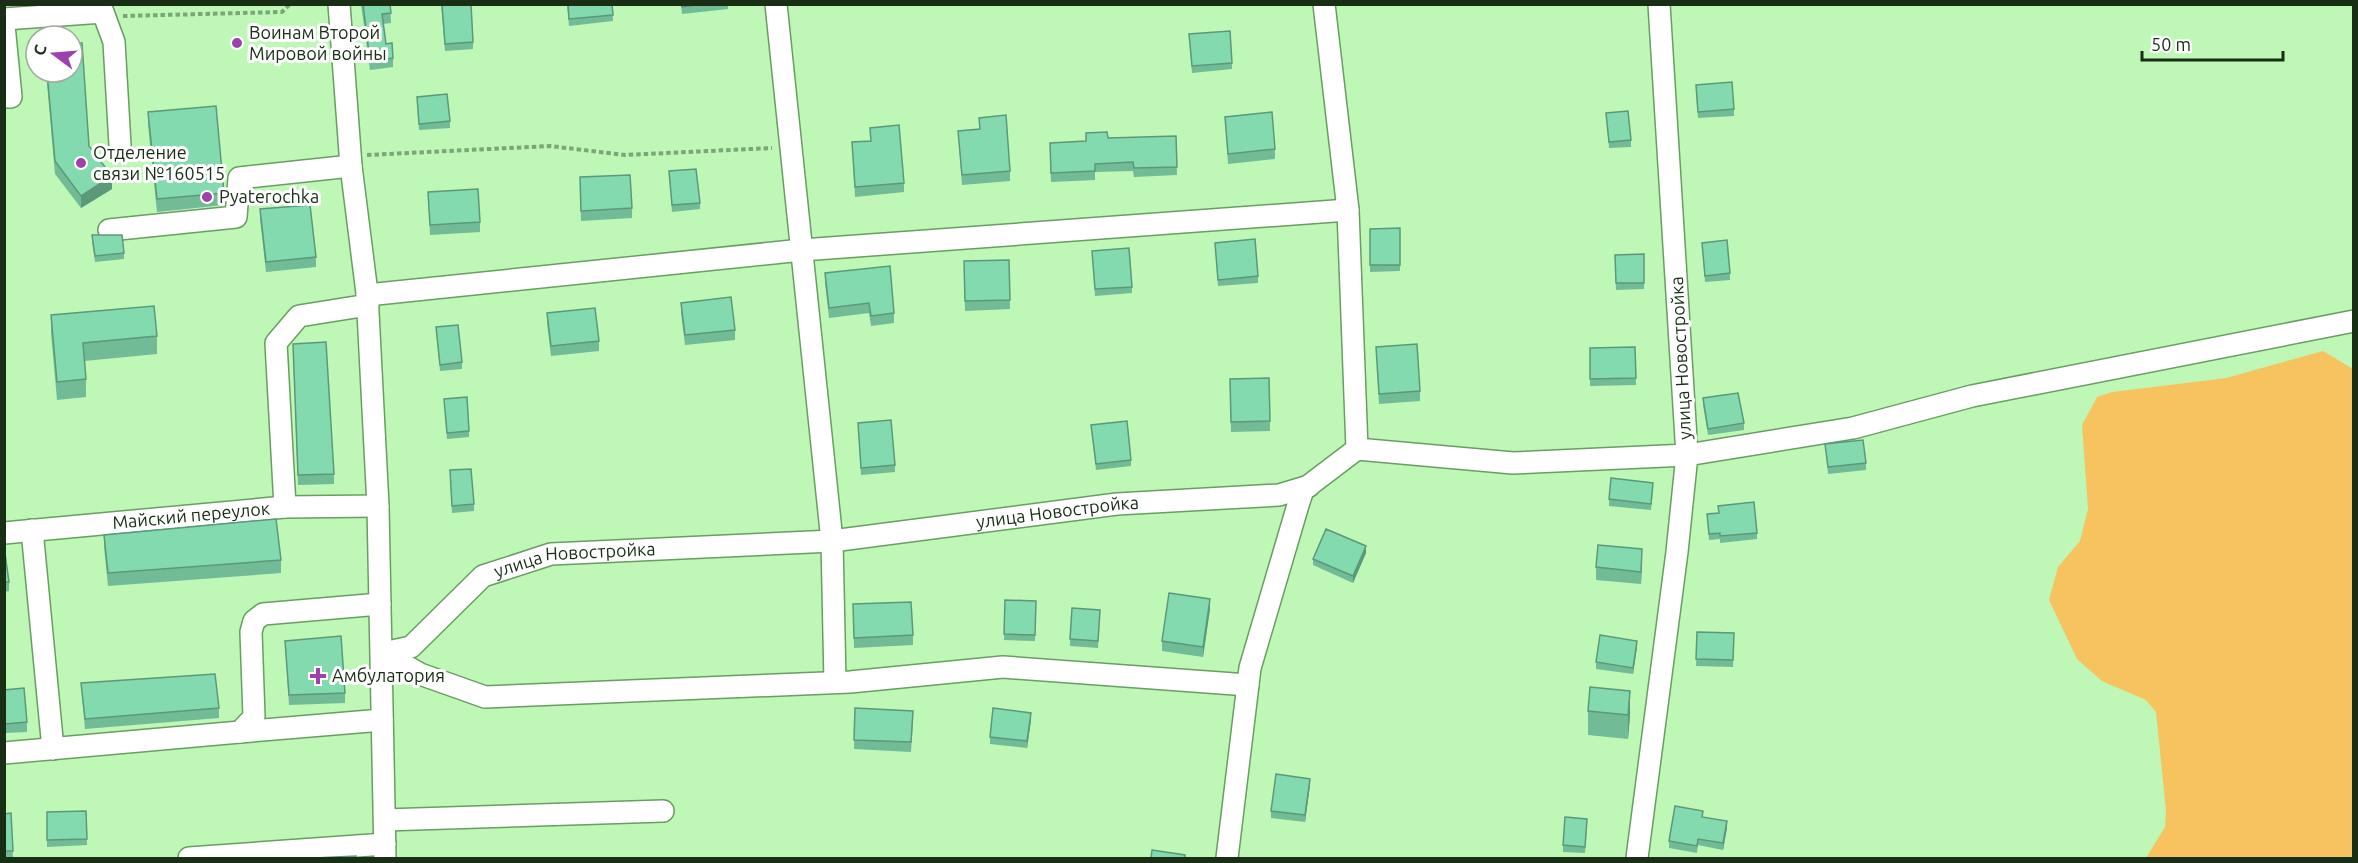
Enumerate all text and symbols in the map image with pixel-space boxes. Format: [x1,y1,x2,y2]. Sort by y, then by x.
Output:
place label: Воинам Второй Мировой войны [249,22,387,63]
north arrow [24,24,84,84]
scale bar [2142,24,2283,62]
text: 50 m [2151,34,2191,54]
marker: Воинам Второй Мировой войны [230,36,244,50]
text: С [30,42,50,57]
place label: Отделение связи №160515 [93,142,225,183]
marker: Отделение связи №160515 [74,156,88,170]
place label: Pyaterochka [219,186,319,206]
marker: Pyaterochka [200,190,214,204]
street label: улица Новостройка [1666,276,1694,440]
street label: улица Новостройка [975,492,1139,531]
street label: Майский переулок [111,497,271,532]
street label: улица Новостройка [491,538,656,581]
place label: Амбулатория [332,665,445,685]
marker: Амбулатория [309,667,327,685]

